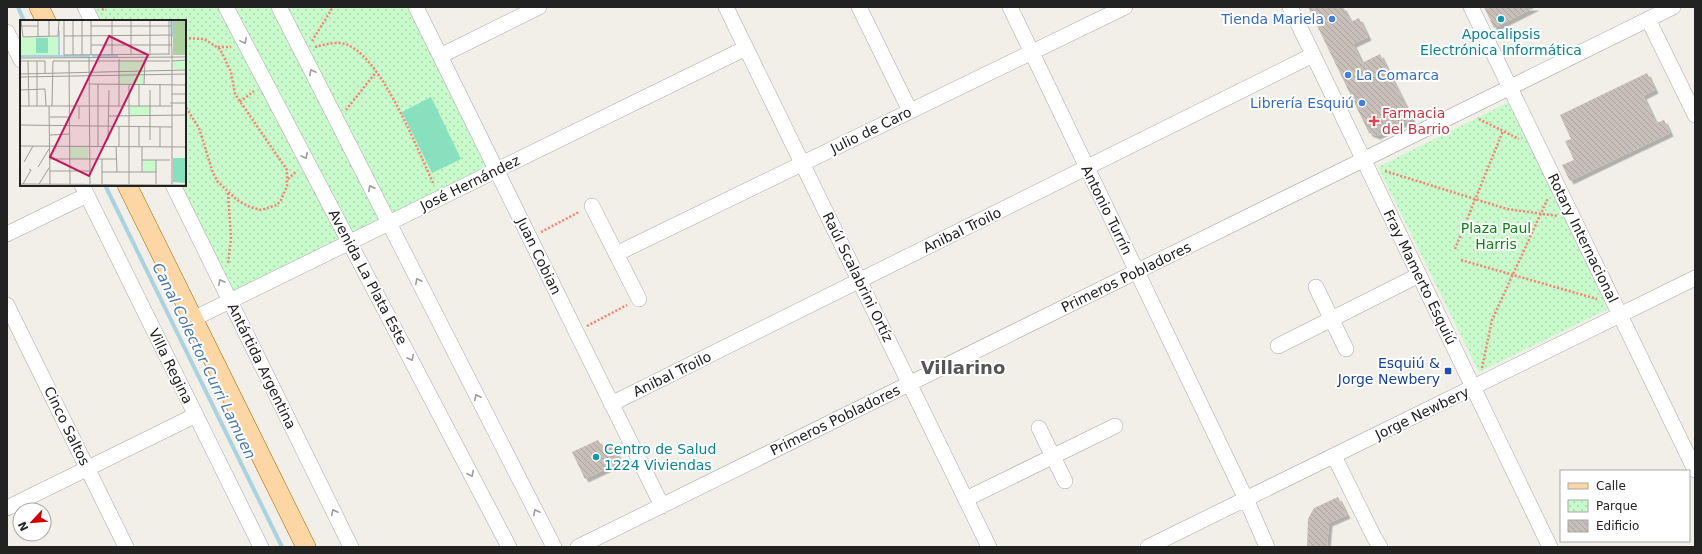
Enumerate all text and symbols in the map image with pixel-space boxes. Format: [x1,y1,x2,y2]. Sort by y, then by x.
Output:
place label: Tienda Mariela [1220,11,1324,27]
marker: Tienda Mariela [1327,14,1337,24]
marker: Apocalipsis Electrónica Informática [1496,14,1506,24]
inset map [20,20,186,186]
place label: Apocalipsis Electrónica Informática [1420,26,1582,58]
one-way arrow [239,37,247,45]
place label: La Comarca [1356,67,1439,83]
one-way arrow [309,69,317,77]
marker: La Comarca [1343,70,1353,80]
place label: Librería Esquiú [1250,95,1354,111]
marker: Librería Esquiú [1357,98,1367,108]
street label: Julio de Caro [827,103,914,157]
place label: Farmacia del Barrio [1382,105,1450,137]
marker: Farmacia del Barrio [1369,116,1379,126]
one-way arrow [300,152,308,160]
street label: José Hernández [417,152,522,214]
street label: Antonio Turrín [1078,163,1136,257]
street label: Rotary Internacional [1545,171,1621,305]
one-way arrow [368,185,376,193]
street label: Anibal Troilo [920,204,1004,256]
street label: Avenida La Plata Este [326,207,410,347]
street label: Fray Mamerto Esquiú [1380,207,1460,347]
street label: Raúl Scalabrini Ortíz [820,210,896,344]
street label: Juan Cobian [513,214,564,297]
park label: Plaza Paul Harris [1461,220,1531,252]
street label: Primeros Pobladores [1058,239,1194,315]
water label: Canal Colector Curri Lamuen [149,260,259,462]
one-way arrow [415,278,423,285]
one-way arrow [218,279,225,287]
street label: Antártida Argentina [225,301,299,431]
street label: Villa Regina [146,326,196,406]
street label: Anibal Troilo [630,348,714,400]
one-way arrow [406,354,413,362]
place label: Esquiú & Jorge Newbery [1337,355,1440,387]
district label: Villarino [921,357,1005,378]
marker: Esquiú & Jorge Newbery [1443,366,1453,376]
street label: Primeros Pobladores [767,382,903,458]
street label: Jorge Newbery [1372,383,1471,443]
street label: Cinco Saltos [41,384,93,468]
one-way arrow [474,393,482,401]
place label: Centro de Salud 1224 Viviendas [604,441,716,473]
marker: Centro de Salud 1224 Viviendas [591,452,601,462]
one-way arrow [466,470,473,477]
legend [1560,470,1690,542]
text: Calle [1596,479,1626,493]
text: Parque [1596,499,1637,513]
north arrow [12,502,52,542]
one-way arrow [331,509,339,516]
one-way arrow [534,509,541,517]
text: N [16,519,31,533]
text: Edificio [1596,519,1639,533]

